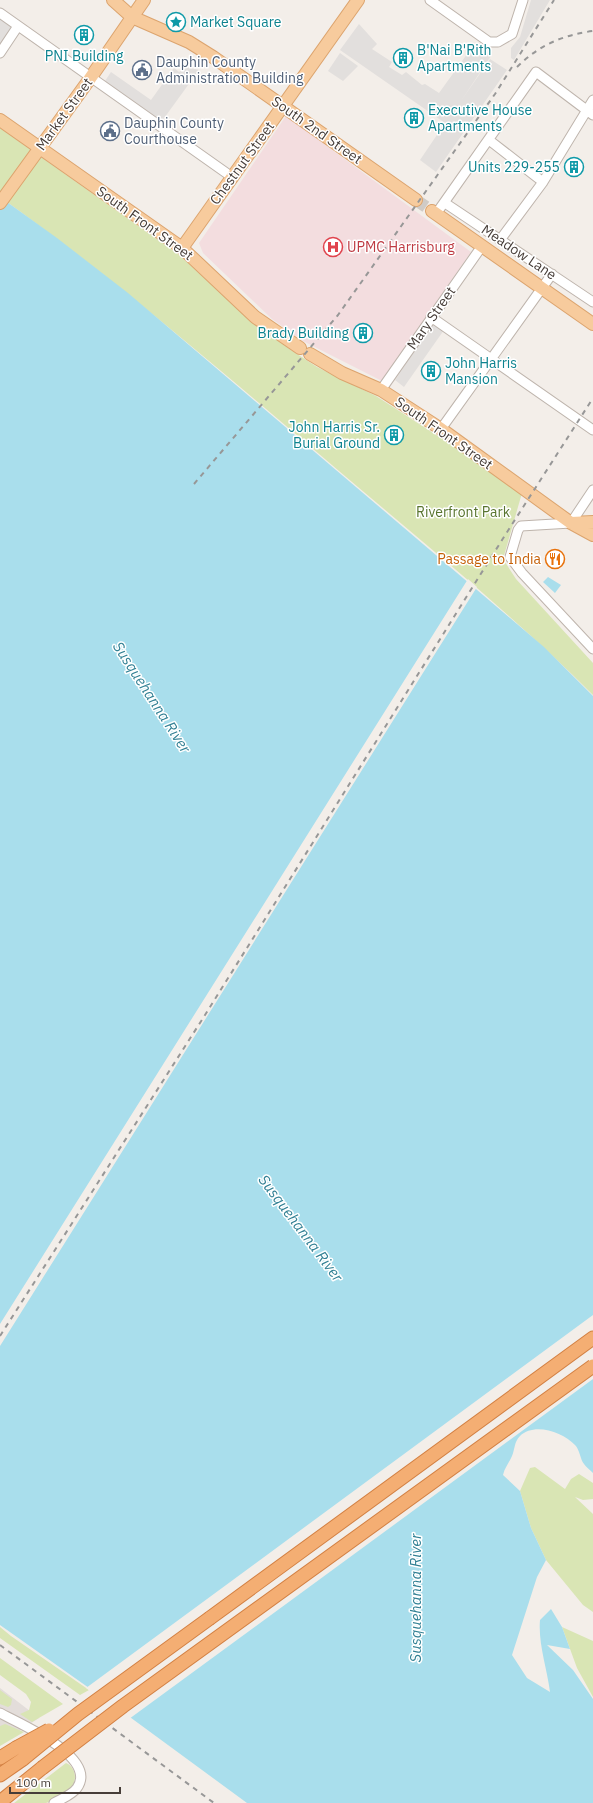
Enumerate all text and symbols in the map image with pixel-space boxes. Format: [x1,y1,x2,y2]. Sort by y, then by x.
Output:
place icon: Market Square [165,11,187,33]
place label: Market Square [190,13,282,31]
building icon: PNI Building [73,24,95,46]
place label: B'Nai B'Rith Apartments [417,41,492,75]
place label: PNI Building [45,47,124,65]
building icon: B'Nai B'Rith Apartments [392,47,414,69]
place label: Dauphin County Administration Building [156,53,304,87]
public building icon: Dauphin County Administration Building [131,59,153,81]
street label: Market Street [32,74,96,154]
street label: South 2nd Street [268,92,366,168]
place label: Executive House Apartments [428,101,532,135]
building icon: Executive House Apartments [403,107,425,129]
place label: Dauphin County Courthouse [124,114,224,148]
street label: Chestnut Street [206,118,278,208]
public building icon: Dauphin County Courthouse [99,120,121,142]
building icon: Units 229-255 [563,156,585,178]
place label: Units 229-255 [468,158,560,176]
street label: South Front Street [93,182,197,264]
street label: Meadow Lane [478,220,560,284]
hospital icon: UPMC Harrisburg [322,236,344,258]
place label: UPMC Harrisburg [347,238,455,256]
street label: Mary Street [403,283,459,353]
building icon: Brady Building [352,322,374,344]
place label: Brady Building [258,324,350,342]
place label: John Harris Mansion [445,354,517,388]
building icon: John Harris Mansion [420,360,442,382]
street label: South Front Street [392,393,496,473]
place label: John Harris Sr. Burial Ground [289,418,380,452]
building icon: John Harris Sr. Burial Ground [383,424,405,446]
park label: Riverfront Park [416,503,511,521]
restaurant icon: Passage to India [544,548,566,570]
place label: Passage to India [437,550,542,568]
water label: Susquehanna River [109,638,195,757]
water label: Susquehanna River [255,1171,348,1286]
water label: Susquehanna River [406,1533,425,1662]
scale bar [10,1769,120,1795]
text: 100 m [16,1775,51,1790]

